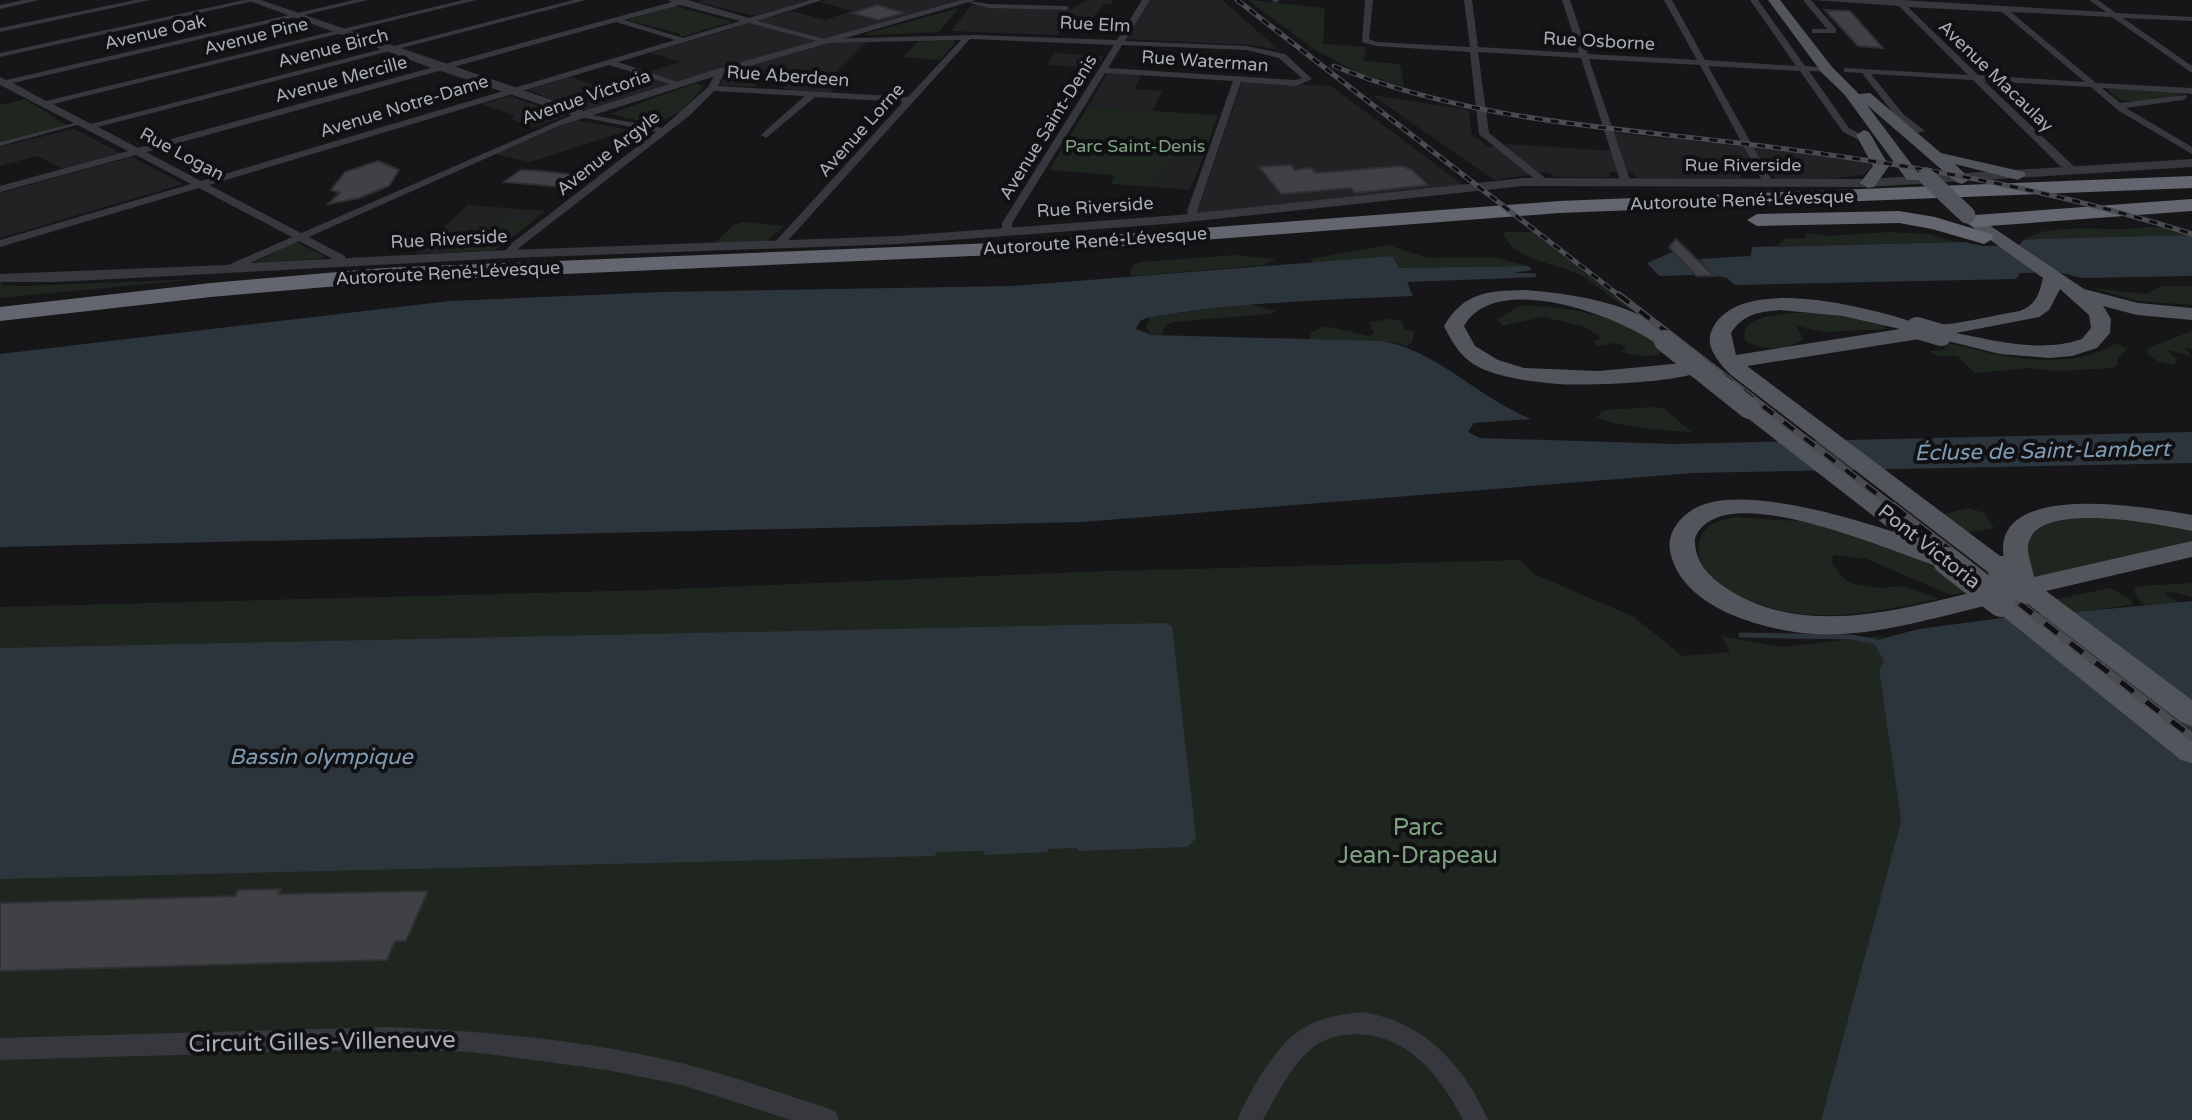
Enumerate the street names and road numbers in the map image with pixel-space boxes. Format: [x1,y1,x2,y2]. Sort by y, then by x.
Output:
street label: Avenue Oak [102,10,208,54]
street label: Rue Elm [1059,11,1131,37]
street label: Avenue Pine [202,12,310,60]
street label: Avenue Macaulay [1934,16,2058,137]
street label: Avenue Birch [275,24,391,72]
street label: Rue Osborne [1542,27,1656,55]
street label: Rue Waterman [1141,46,1269,76]
street label: Avenue Saint-Denis [994,50,1102,204]
street label: Avenue Mercille [272,51,410,107]
street label: Rue Aberdeen [726,61,850,91]
street label: Avenue Victoria [519,65,653,129]
street label: Avenue Notre-Dame [317,70,491,142]
street label: Avenue Lorne [813,79,909,181]
street label: Avenue Argyle [552,106,664,200]
street label: Rue Logan [136,123,228,185]
street label: Rue Riverside [1684,154,1802,176]
street label: Autoroute René-Lévesque [1629,185,1855,215]
street label: Rue Riverside [1036,192,1154,222]
street label: Autoroute René-Lévesque [982,222,1208,260]
street label: Rue Riverside [390,225,508,253]
street label: Autoroute René-Lévesque [335,256,561,290]
street label: Pont Victoria [1873,500,1985,594]
street label: Circuit Gilles-Villeneuve [188,1025,456,1059]

